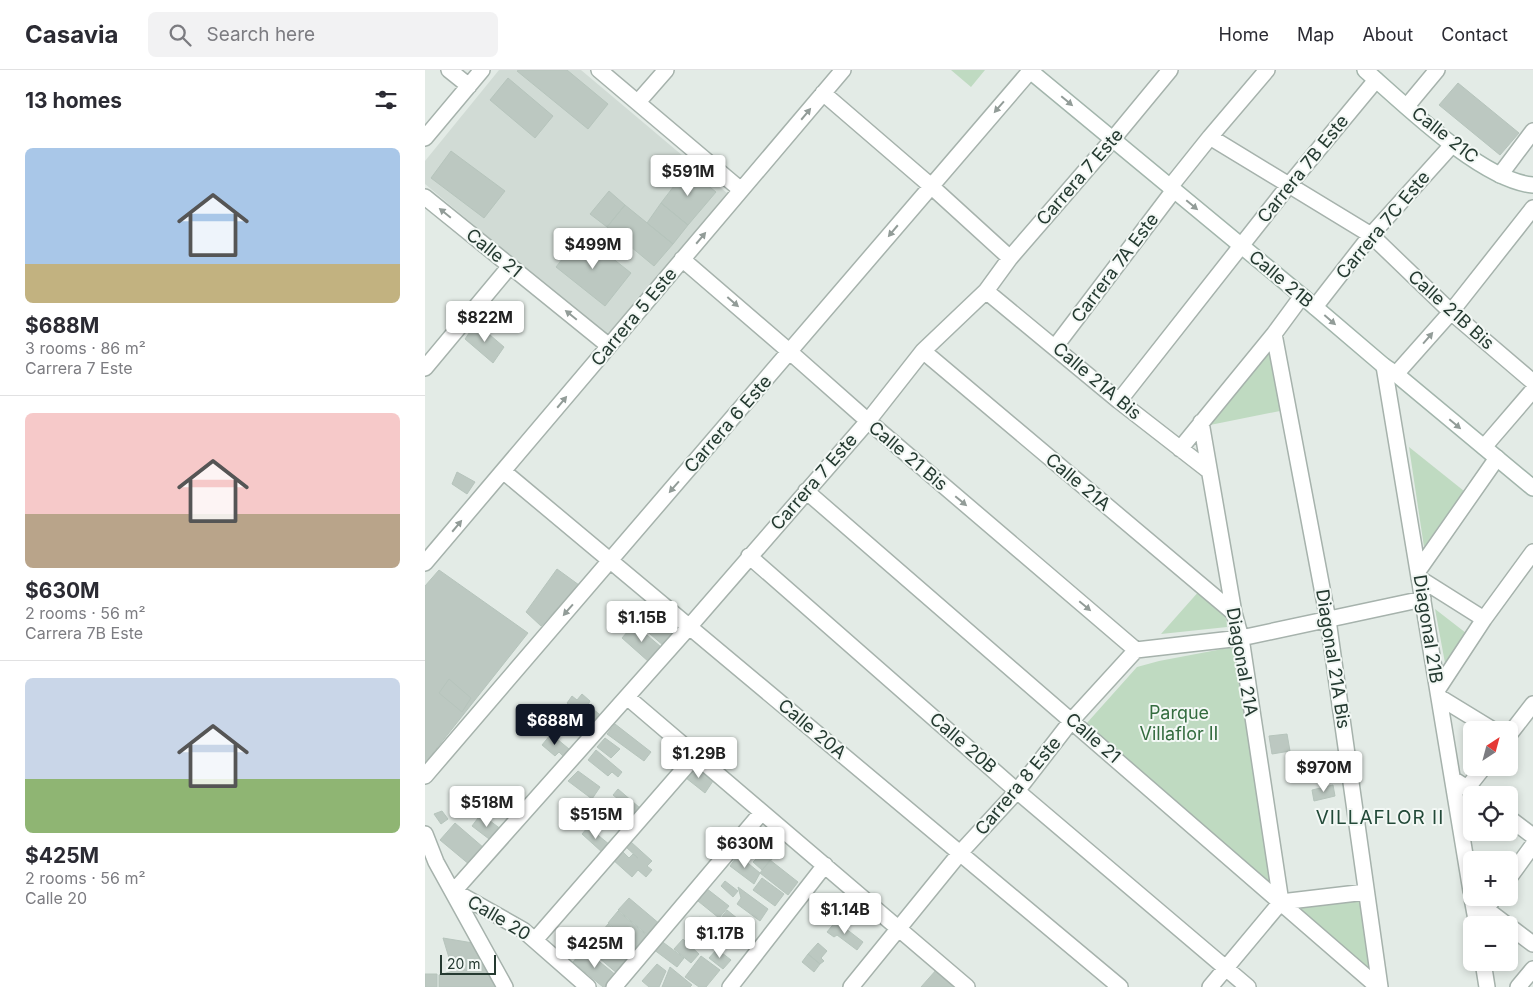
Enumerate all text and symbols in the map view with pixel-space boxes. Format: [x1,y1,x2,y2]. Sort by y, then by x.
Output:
search box [148,12,498,57]
text: Casavia [25,20,118,49]
icon: search [166,21,194,49]
text: Search here [206,23,315,46]
text: Home [1219,24,1269,45]
text: Map [1297,24,1334,45]
text: About [1362,24,1413,45]
text: Contact [1441,24,1508,45]
icon: filters [372,86,400,114]
text: 13 homes [25,88,122,113]
one-way arrow [1060,96,1073,107]
one-way arrow [994,101,1005,113]
street label: Calle 21C [1408,102,1483,167]
one-way arrow [800,107,811,120]
street label: Carrera 7B Este [1253,110,1353,227]
street label: Carrera 7 Este [1032,124,1127,229]
pin: $591M [653,154,723,197]
text: $591M [662,161,714,181]
street label: Carrera 7C Este [1331,167,1434,283]
icon: home [168,180,258,270]
one-way arrow [1186,199,1198,210]
one-way arrow [439,207,452,218]
street label: Carrera 7A Este [1067,209,1163,327]
street label: Calle 21 [462,224,527,281]
one-way arrow [888,224,899,237]
pin: $499M [558,228,628,270]
one-way arrow [695,231,706,244]
text: $499M [565,234,621,254]
street label: Calle 21B [1245,246,1318,312]
street label: Carrera 5 Este [586,263,681,370]
street label: Calle 21B Bis [1404,266,1499,354]
one-way arrow [726,297,739,308]
pin: $822M [450,300,520,343]
text: $822M [457,307,513,327]
one-way arrow [565,310,578,321]
text: $688M [25,313,99,338]
one-way arrow [1324,314,1336,326]
one-way arrow [1422,332,1434,344]
text: 3 rooms · 86 m² [25,338,146,358]
street label: Calle 21A Bis [1049,338,1146,424]
text: Carrera 7 Este [25,358,133,378]
street label: Carrera 6 Este [680,371,776,477]
one-way arrow [556,396,567,409]
street label: Calle 21 Bis [865,417,952,495]
one-way arrow [1449,418,1462,429]
street label: Carrera 7 Este [766,429,861,534]
icon: home [168,446,258,536]
street label: Calle 21A [1042,448,1115,515]
one-way arrow [668,480,679,493]
one-way arrow [954,495,967,506]
one-way arrow [451,519,462,532]
street label: Diagonal 21B [1410,573,1447,685]
text: $630M [25,578,100,603]
street label: Diagonal 21A Bis [1312,588,1355,730]
pin: $1.15B [601,600,683,643]
one-way arrow [1078,600,1090,612]
text: 2 rooms · 56 m² [25,603,146,623]
one-way arrow [562,603,573,616]
street label: Diagonal 21A [1223,606,1262,718]
text: $1.15B [618,607,666,627]
text: Carrera 7B Este [25,623,143,643]
street label: Calle 20A [774,694,851,763]
park label: Parque Villaflor II [1140,702,1218,744]
pin: $688M [520,704,590,746]
street label: Calle 20B [926,708,1001,777]
street label: Calle 21 [1062,708,1125,767]
text: $688M [527,710,583,730]
icon: home [168,711,258,801]
north arrow [1463,721,1517,776]
map controls [1463,721,1518,971]
street label: Carrera 8 Este [970,732,1065,839]
pin: $1.29B [658,736,740,779]
text: $1.29B [672,743,726,763]
pin: $970M [1289,750,1359,793]
text: $970M [1296,757,1352,777]
pin: $518M [452,786,522,828]
button: locate [1463,786,1518,841]
text: $518M [461,792,513,812]
pin: $515M [561,798,631,840]
text: $515M [570,804,622,824]
district label: VILLAFLOR II [1316,806,1444,829]
pin: $630M [710,826,780,869]
text: $630M [717,833,773,853]
text: $425M [25,843,99,868]
button: + [1463,851,1518,906]
text: 2 rooms · 56 m² [25,868,146,888]
text: Calle 20 [25,888,87,908]
street label: Calle 20 [464,891,535,945]
pin: $1.14B [804,892,886,935]
text: $1.14B [820,899,870,919]
pin: $1.17B [679,916,761,959]
button: − [1463,916,1518,971]
text: $1.17B [696,923,744,943]
pin: $425M [560,926,630,969]
text: $425M [567,933,623,953]
scale bar [440,952,496,975]
text: 20 m [447,955,481,972]

